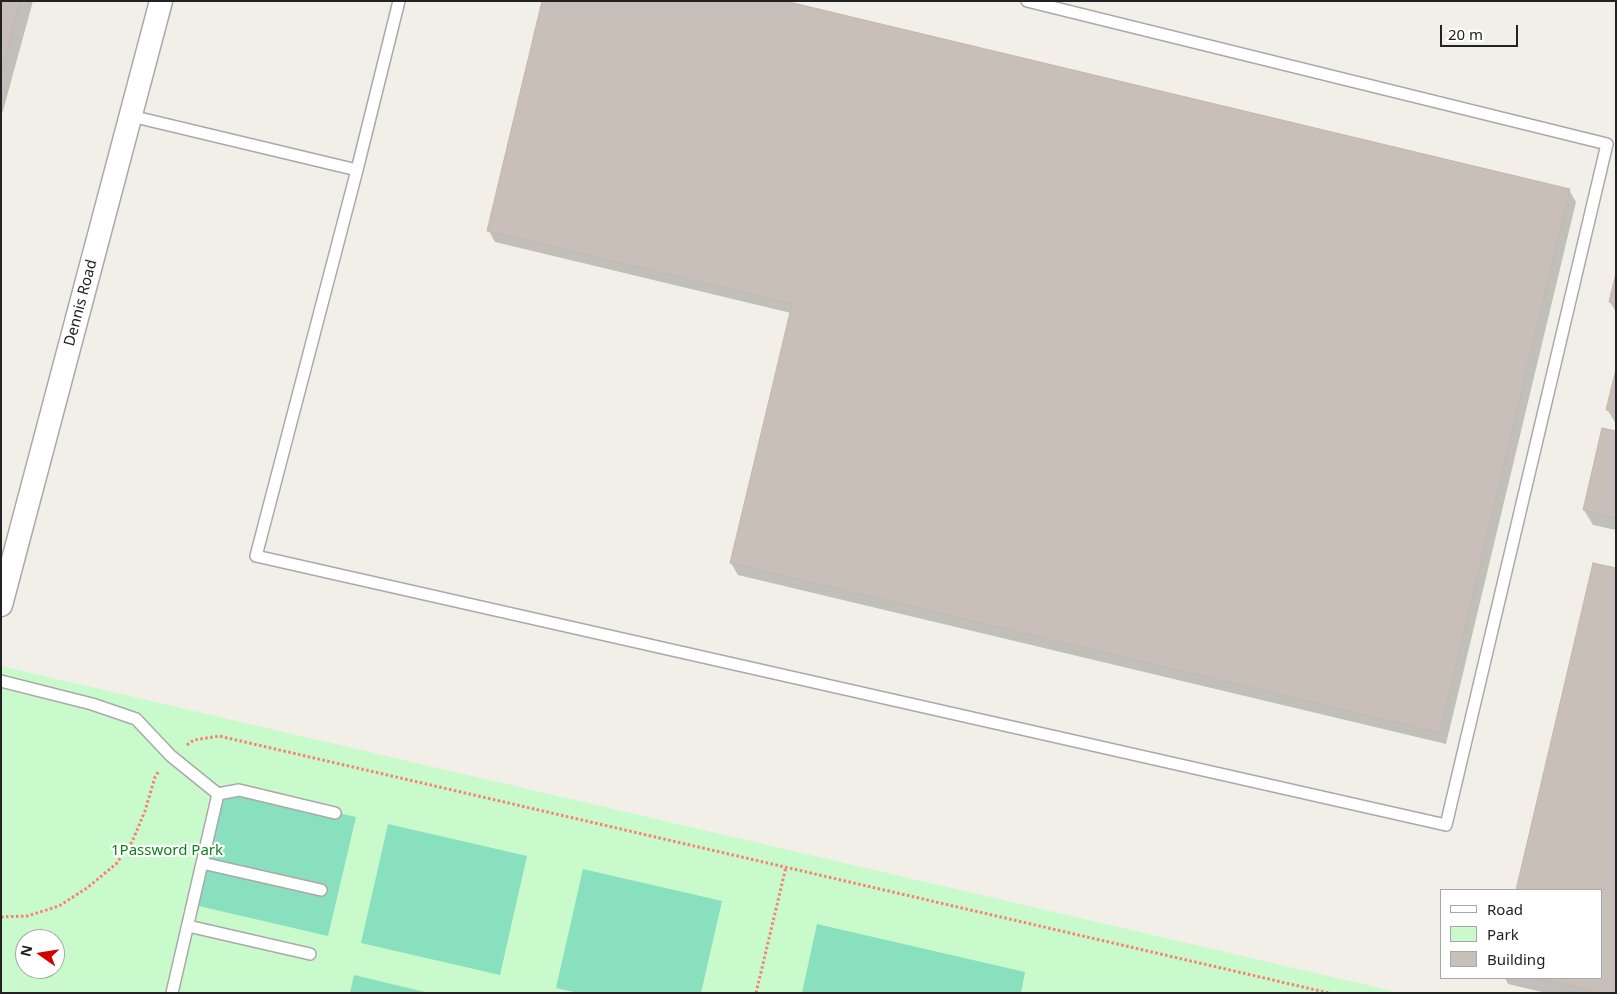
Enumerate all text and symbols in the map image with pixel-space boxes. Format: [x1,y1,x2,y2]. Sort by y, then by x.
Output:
scale bar [1442,15,1520,47]
text: 20 m [1448,24,1483,44]
street label: Dennis Road [61,258,101,348]
park label: 1Password Park [111,842,223,860]
legend [1440,889,1602,979]
text: Road [1487,899,1523,919]
text: Park [1487,924,1519,944]
north arrow [15,929,65,979]
text: N [15,943,36,958]
text: Building [1487,949,1545,969]

